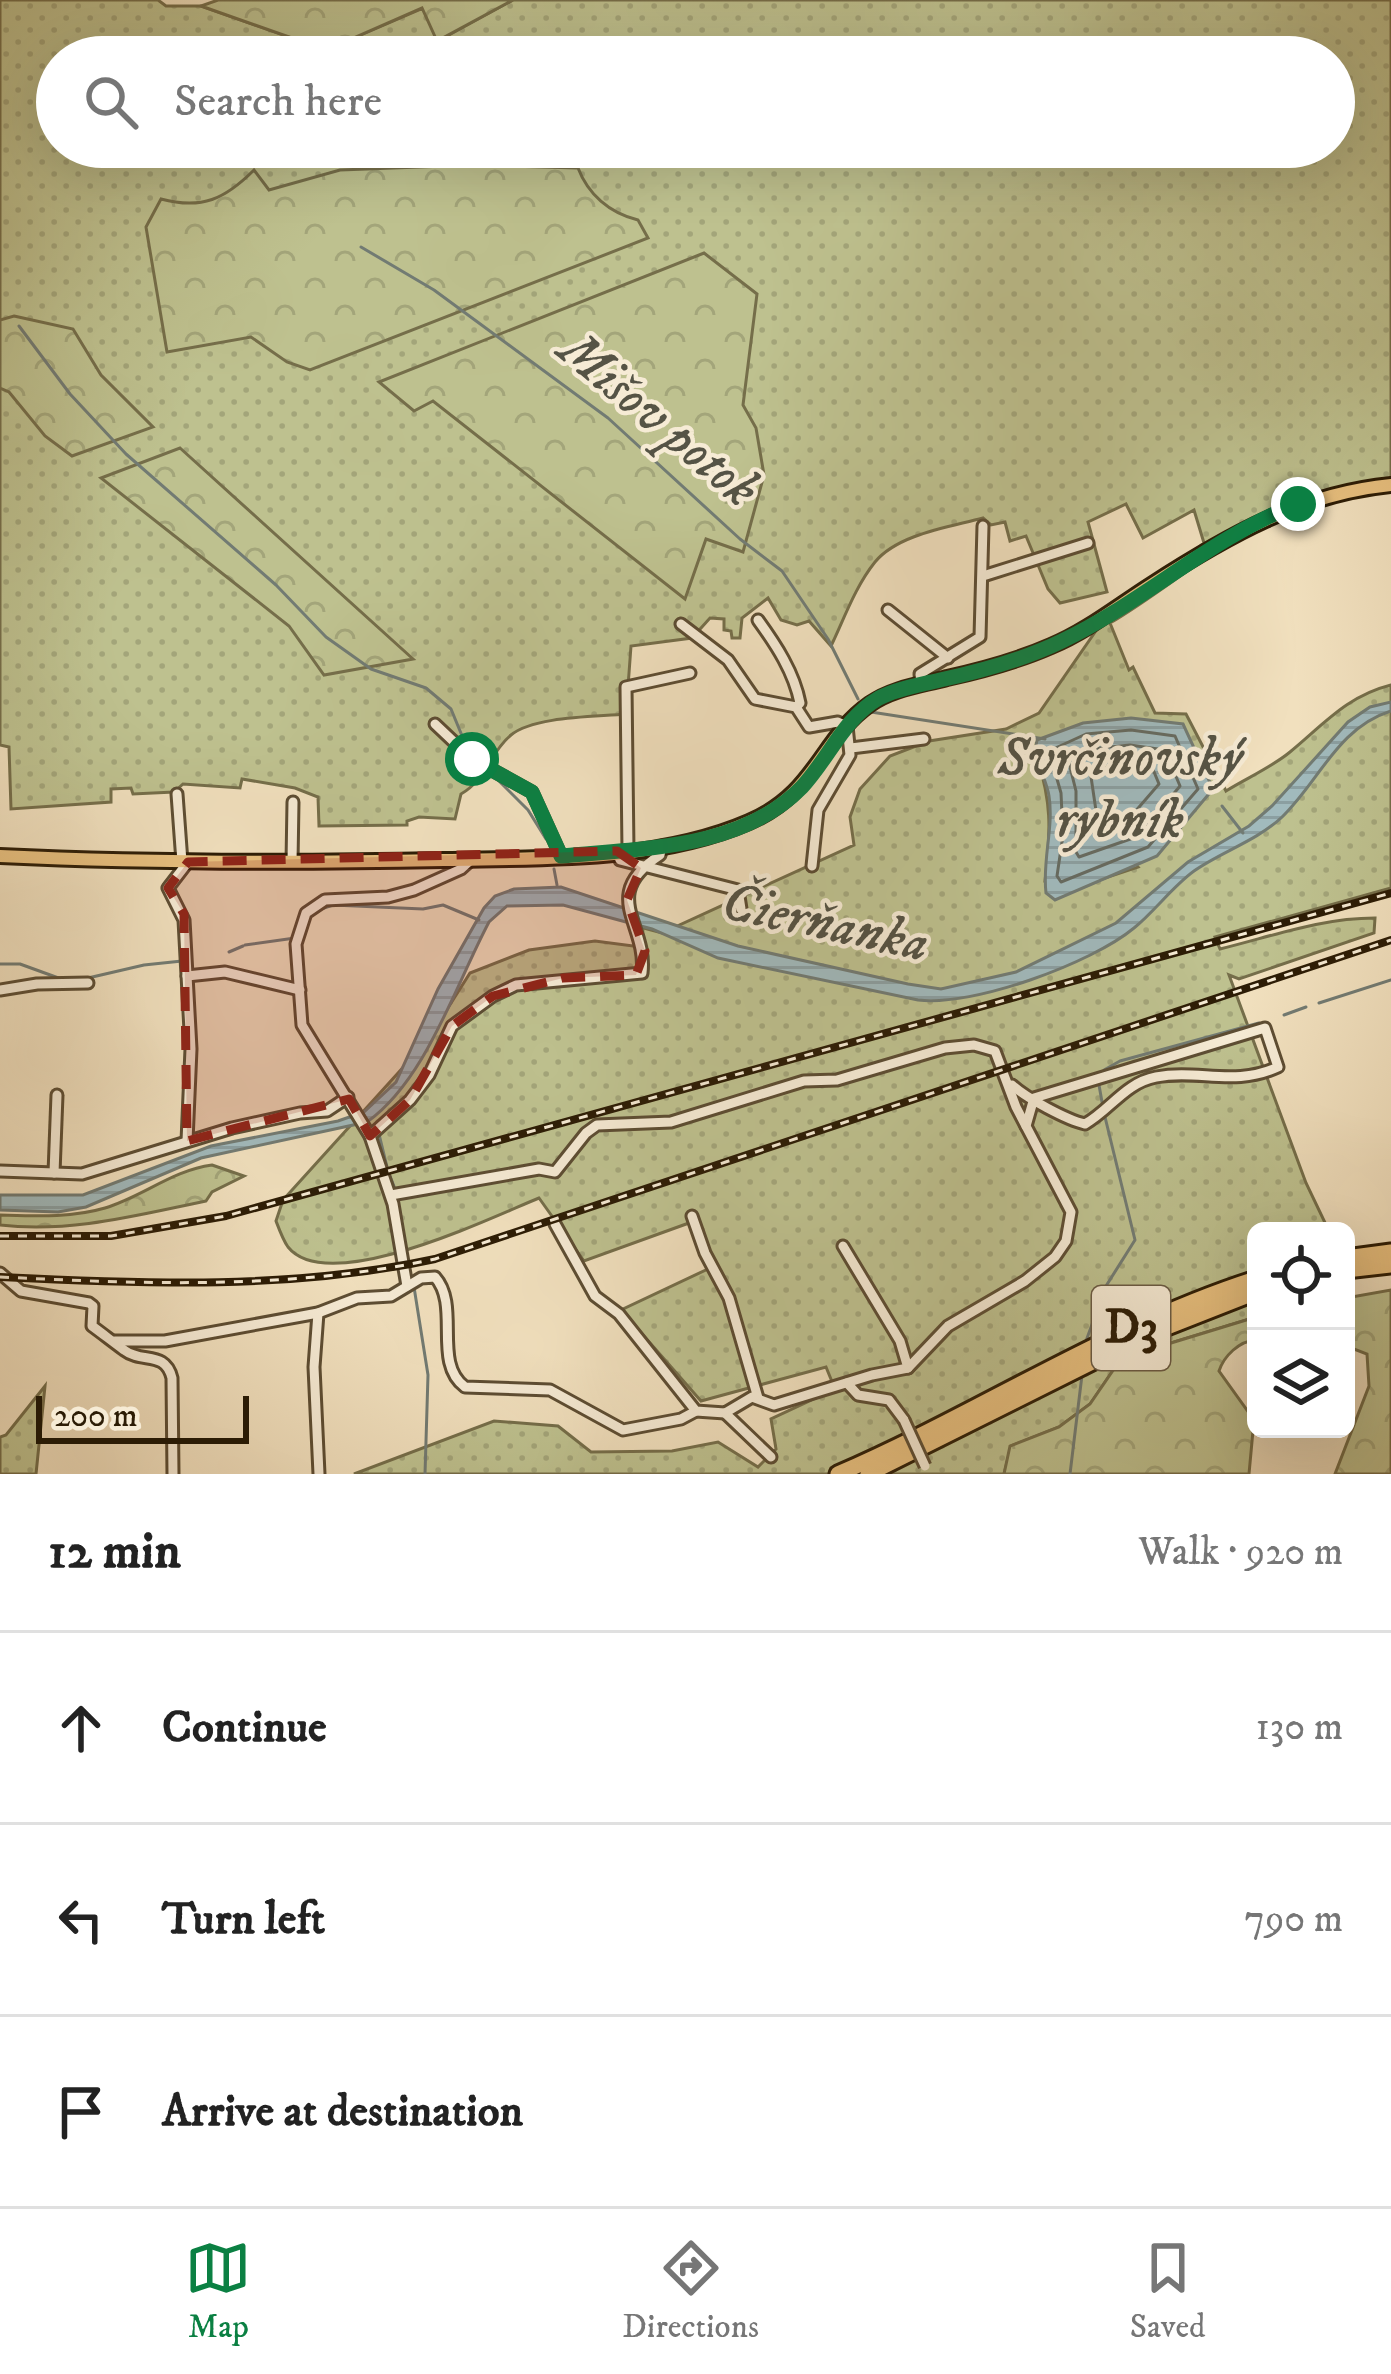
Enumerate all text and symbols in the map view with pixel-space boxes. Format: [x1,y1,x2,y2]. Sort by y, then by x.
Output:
search box [36,36,1355,168]
icon: search [78,69,144,135]
text: Search here [174,74,382,130]
water label: Mišov potok [541,314,772,523]
route end [1271,477,1325,531]
water label: Svrčinovský rybník [997,726,1247,855]
route start [445,732,499,786]
water label: Čierňanka [715,868,935,979]
map controls [1247,1222,1355,1438]
button: locate [1247,1222,1355,1330]
road number: D3 [1092,1286,1170,1370]
button: layers [1247,1330,1355,1438]
scale bar [36,1390,249,1443]
text: 200 m [54,1396,138,1437]
text: 12 min [48,1520,181,1584]
text: Walk · 920 m [1139,1528,1343,1577]
icon: ahead [48,1695,114,1761]
text: Continue [162,1700,327,1756]
text: 130 m [1255,1703,1343,1752]
icon: left [48,1887,114,1953]
text: Turn left [162,1892,325,1948]
text: 790 m [1244,1895,1343,1944]
icon: arrive [48,2079,114,2145]
text: Arrive at destination [162,2084,523,2140]
tab: Map [185,2235,251,2348]
tab: Directions [622,2235,759,2348]
tab: Saved [1130,2235,1206,2348]

